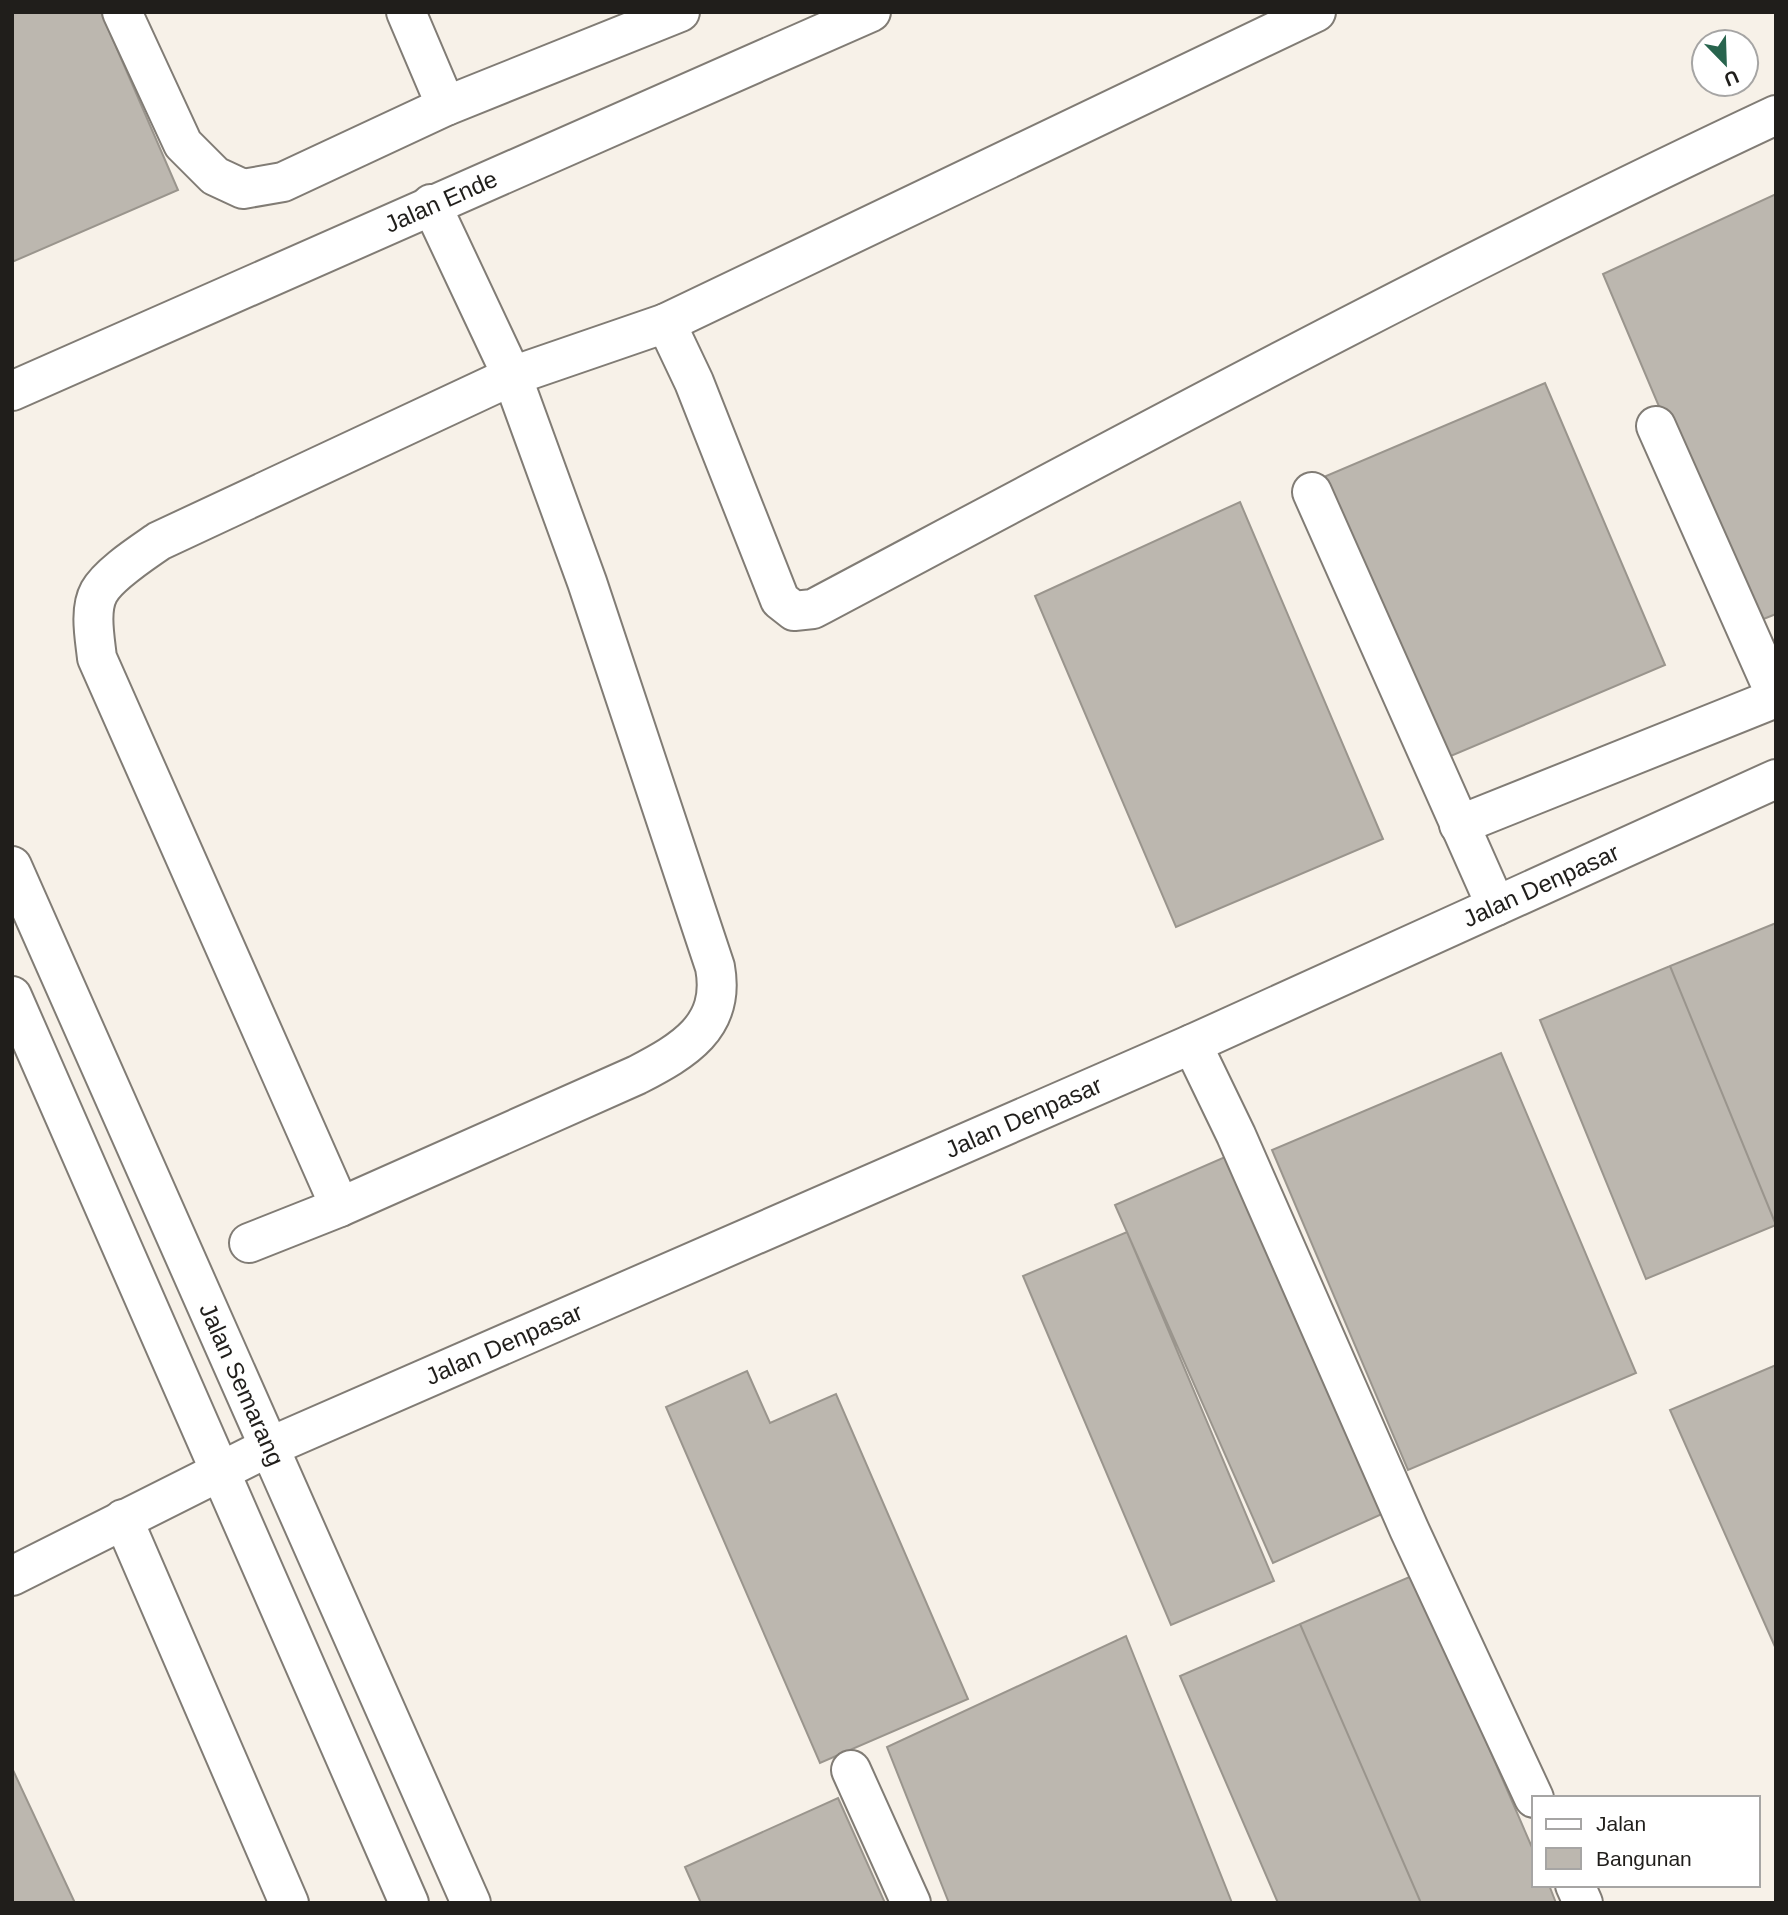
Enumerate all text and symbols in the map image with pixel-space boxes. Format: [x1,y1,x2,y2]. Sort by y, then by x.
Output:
north arrow [1690,28,1760,98]
text: U [1721,66,1742,91]
street label: Jalan Ende [380,165,501,238]
street label: Jalan Denpasar [1459,838,1623,932]
street label: Jalan Denpasar [941,1071,1106,1163]
street label: Jalan Denpasar [421,1298,586,1390]
street label: Jalan Semarang [194,1299,290,1470]
legend [1532,1796,1760,1887]
text: Jalan [1596,1812,1646,1835]
text: Bangunan [1596,1847,1692,1870]

